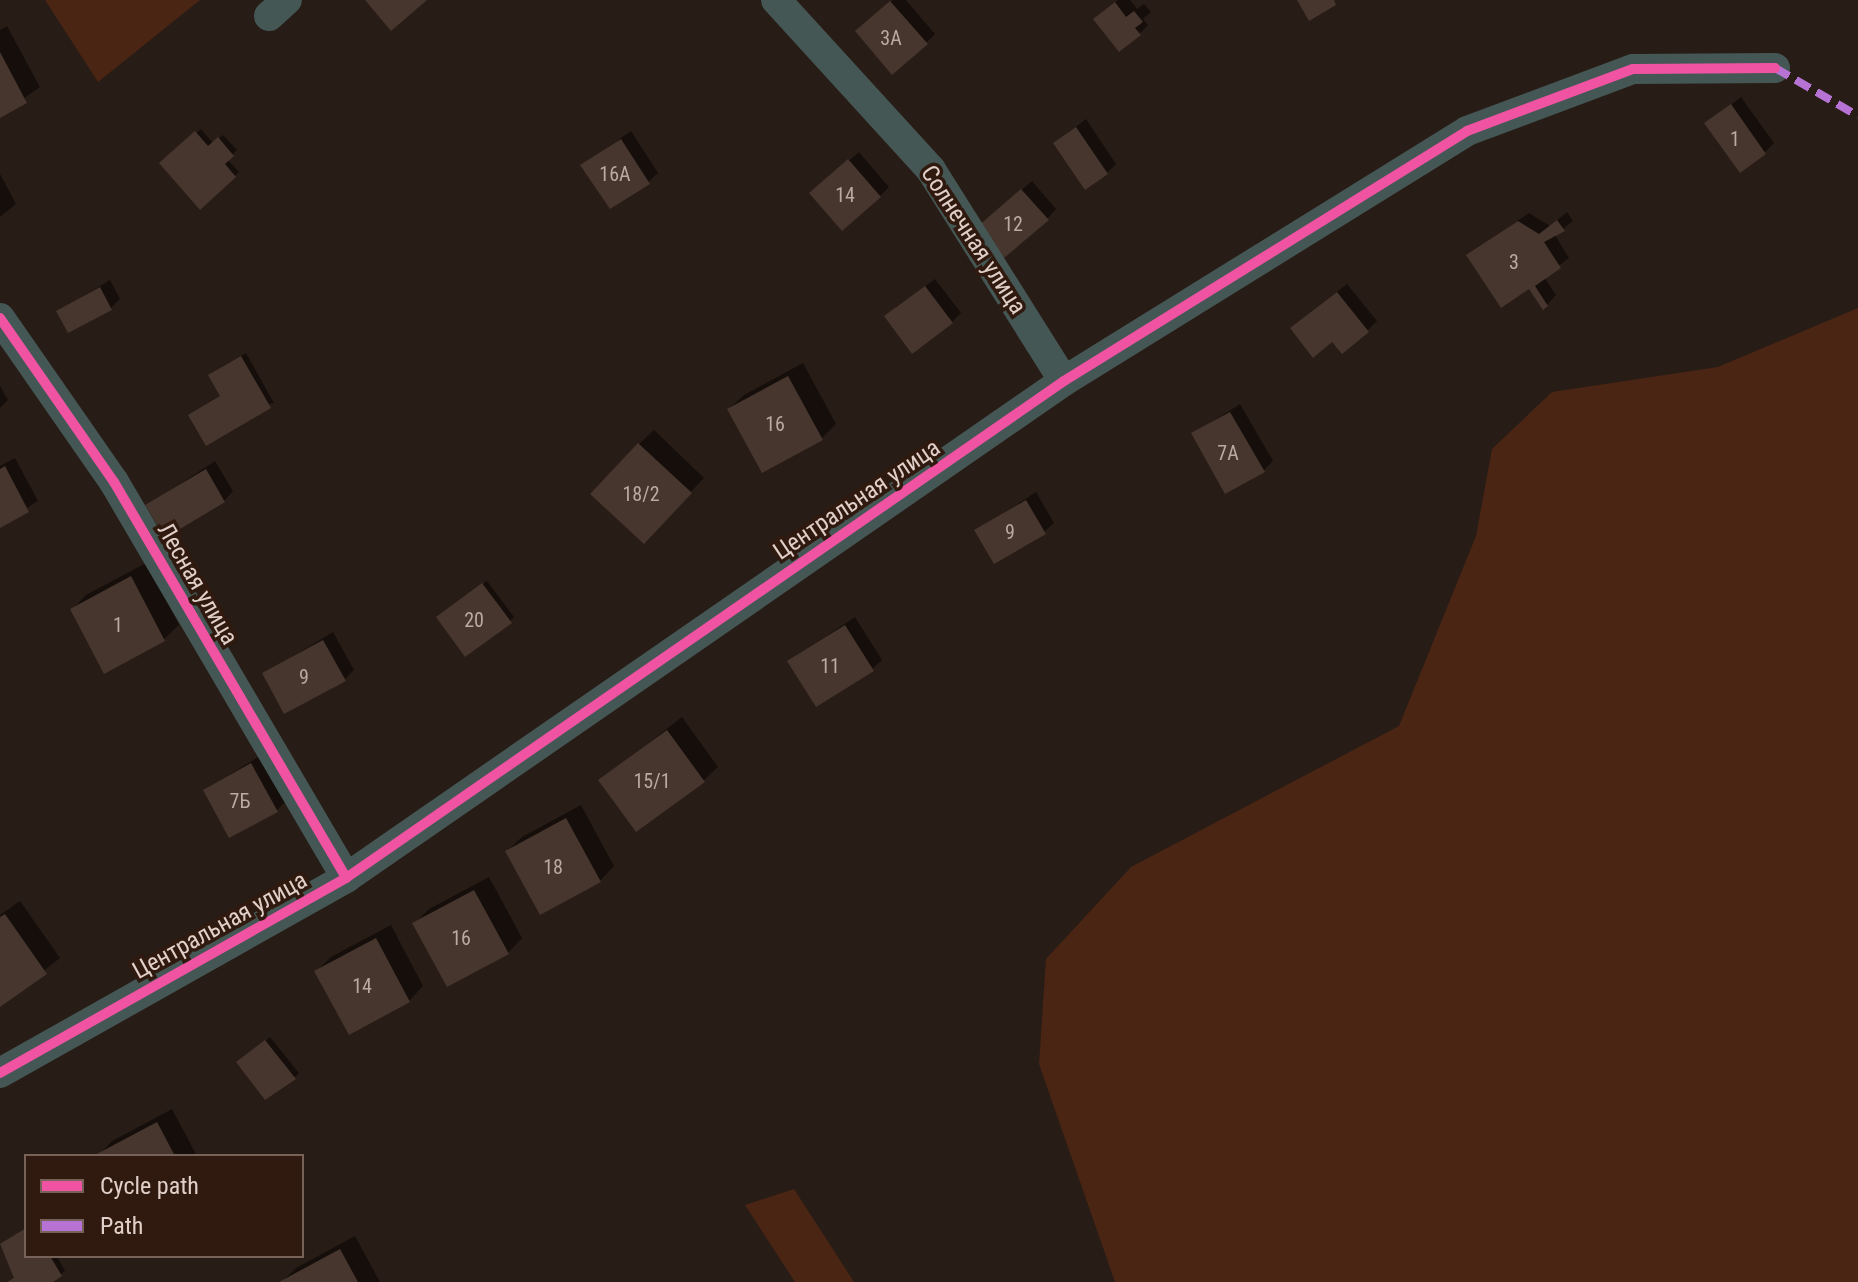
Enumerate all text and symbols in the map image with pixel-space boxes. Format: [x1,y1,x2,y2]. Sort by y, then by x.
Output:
house number: 3А [880,26,902,50]
house number: 1 [1730,127,1740,151]
street label: Солнечная улица [914,160,1032,320]
house number: 16А [599,162,631,186]
house number: 14 [835,183,855,207]
house number: 12 [1003,212,1023,236]
house number: 3 [1509,250,1519,274]
house number: 16 [765,412,785,436]
street label: Центральная улица [768,434,946,566]
house number: 7А [1217,441,1239,465]
house number: 18/2 [622,482,660,506]
street label: Лесная улица [151,518,243,650]
house number: 9 [1005,520,1015,544]
house number: 20 [464,608,484,632]
house number: 1 [113,613,123,637]
house number: 11 [820,654,840,678]
house number: 9 [299,665,309,689]
house number: 15/1 [633,769,671,793]
house number: 7Б [230,789,250,813]
house number: 18 [543,855,563,879]
street label: Центральная улица [128,866,312,986]
house number: 16 [451,926,471,950]
house number: 14 [352,974,372,998]
legend [24,1154,304,1258]
text: Cycle path [100,1172,199,1200]
text: Path [100,1212,143,1240]

